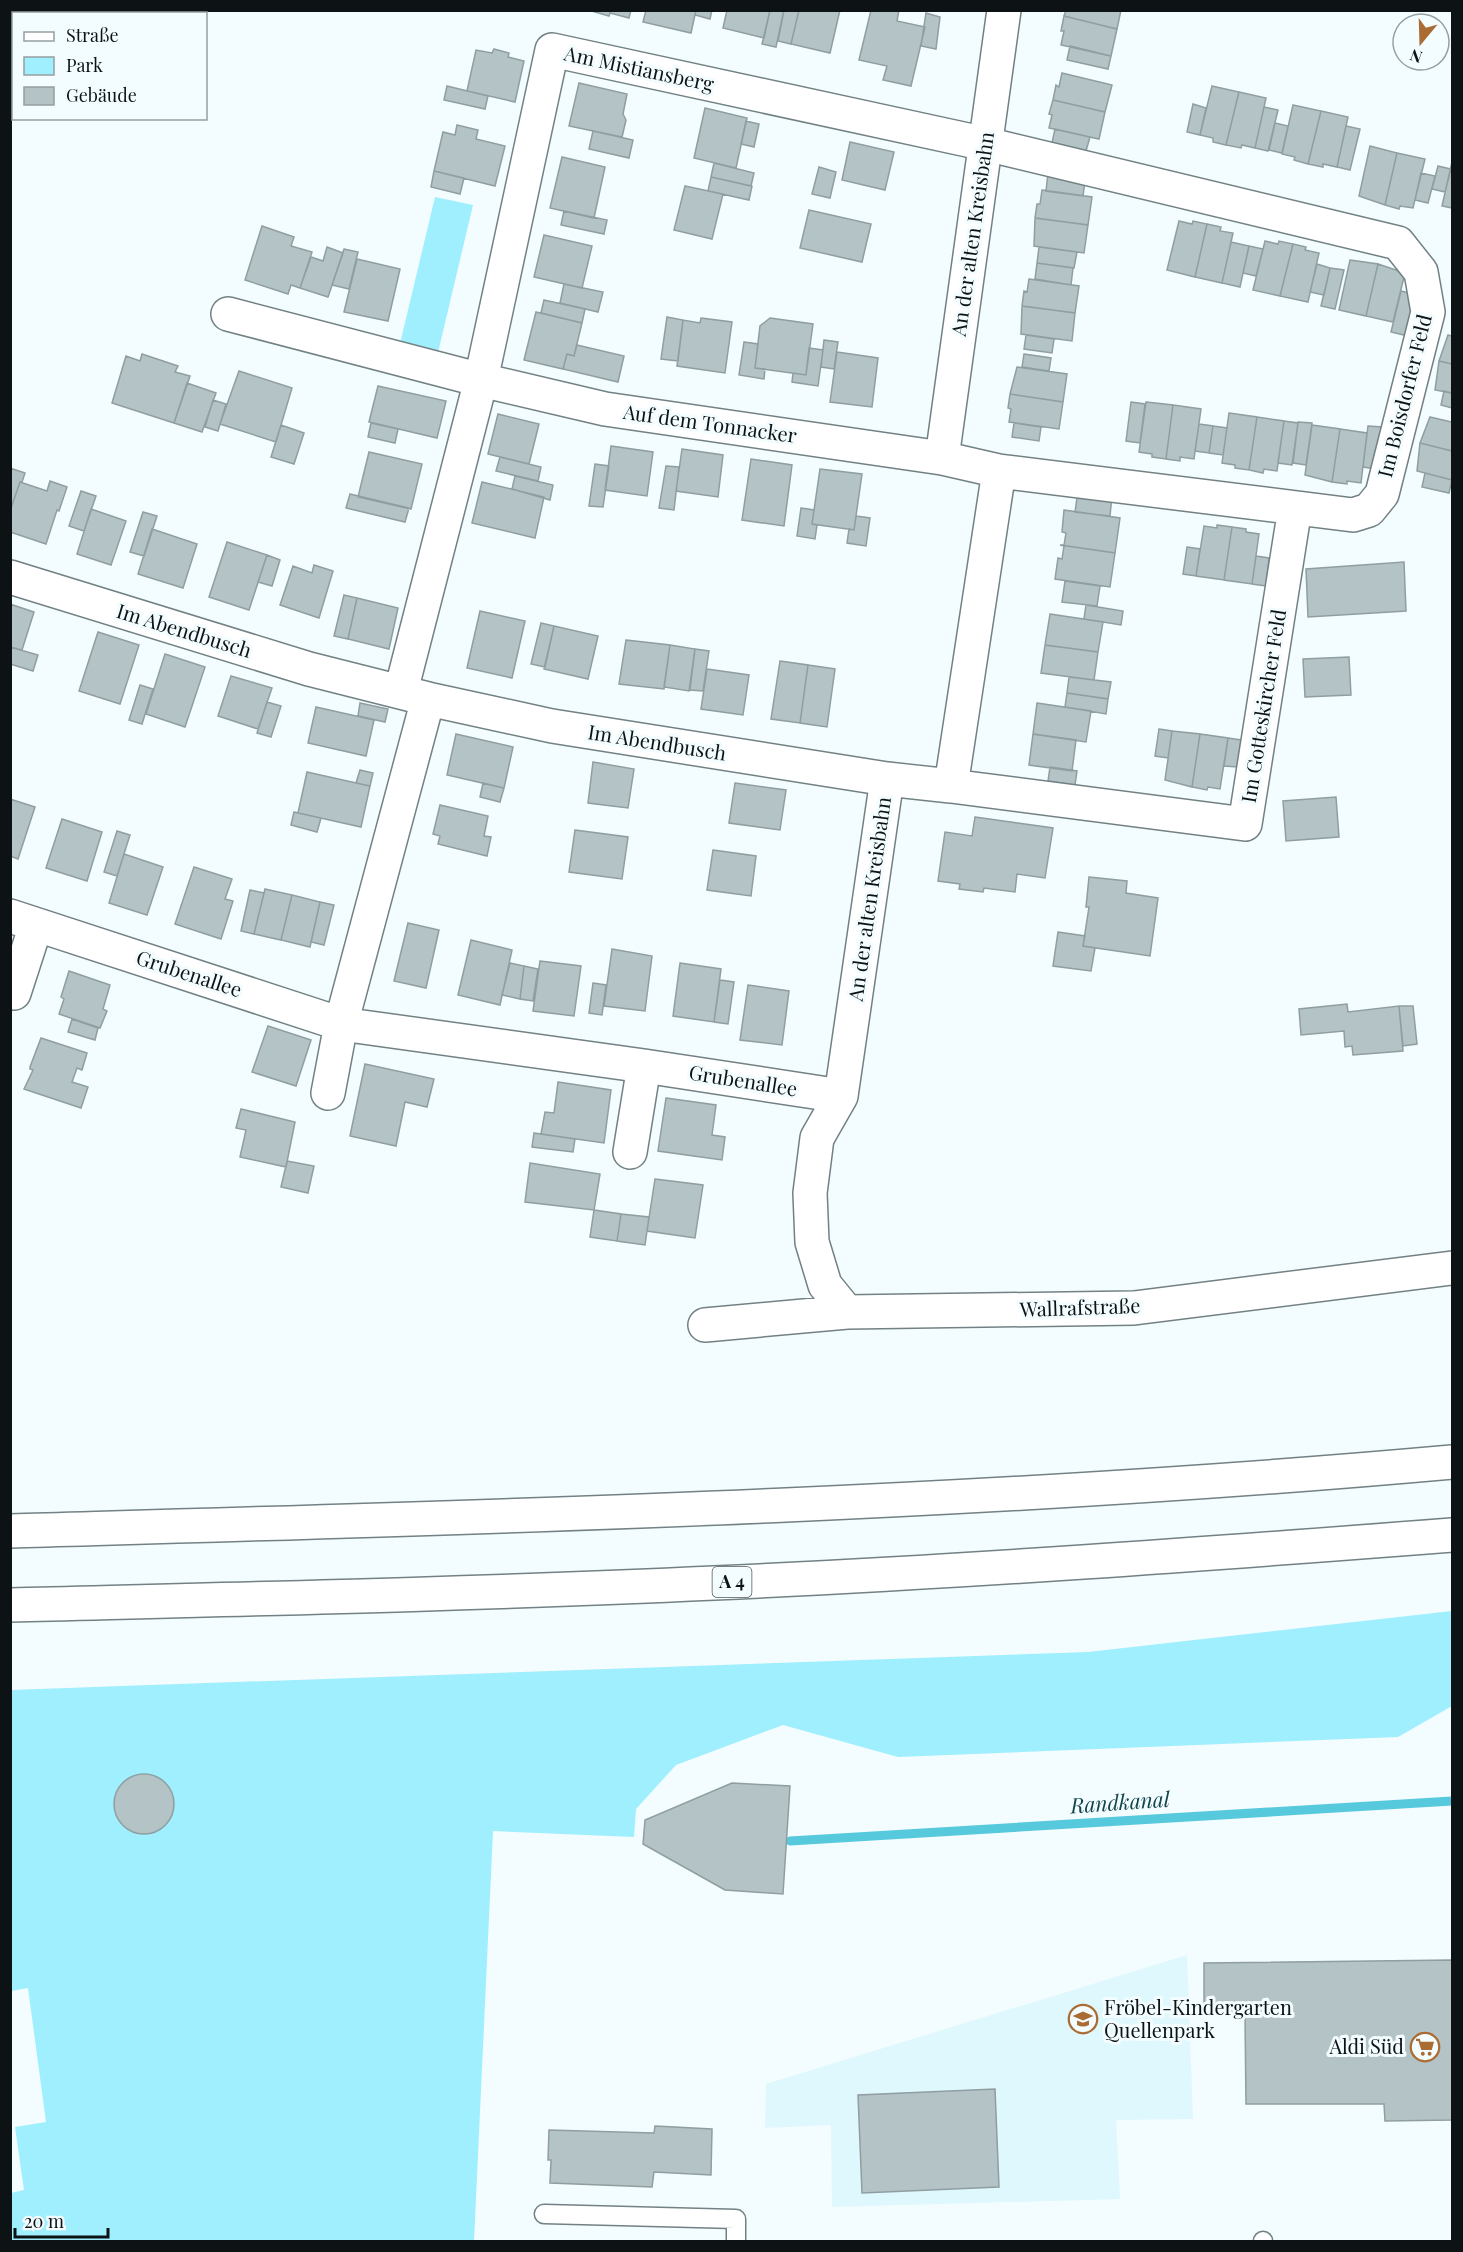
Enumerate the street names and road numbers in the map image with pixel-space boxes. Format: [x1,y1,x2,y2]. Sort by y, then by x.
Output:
street label: Am Mistiansberg [561,38,717,97]
street label: An der alten Kreisbahn [944,130,999,339]
street label: Im Boisdorfer Feld [1370,311,1437,480]
street label: Auf dem Tonnacker [621,397,799,448]
street label: Im Abendbusch [114,596,255,663]
street label: Im Gotteskircher Feld [1234,607,1291,804]
street label: Im Abendbusch [586,717,729,766]
street label: An der alten Kreisbahn [841,795,896,1004]
street label: Grubenallee [133,943,246,1002]
street label: Grubenallee [687,1058,799,1101]
street label: Wallrafstraße [1018,1291,1141,1322]
road number: A 4 [712,1567,752,1597]

